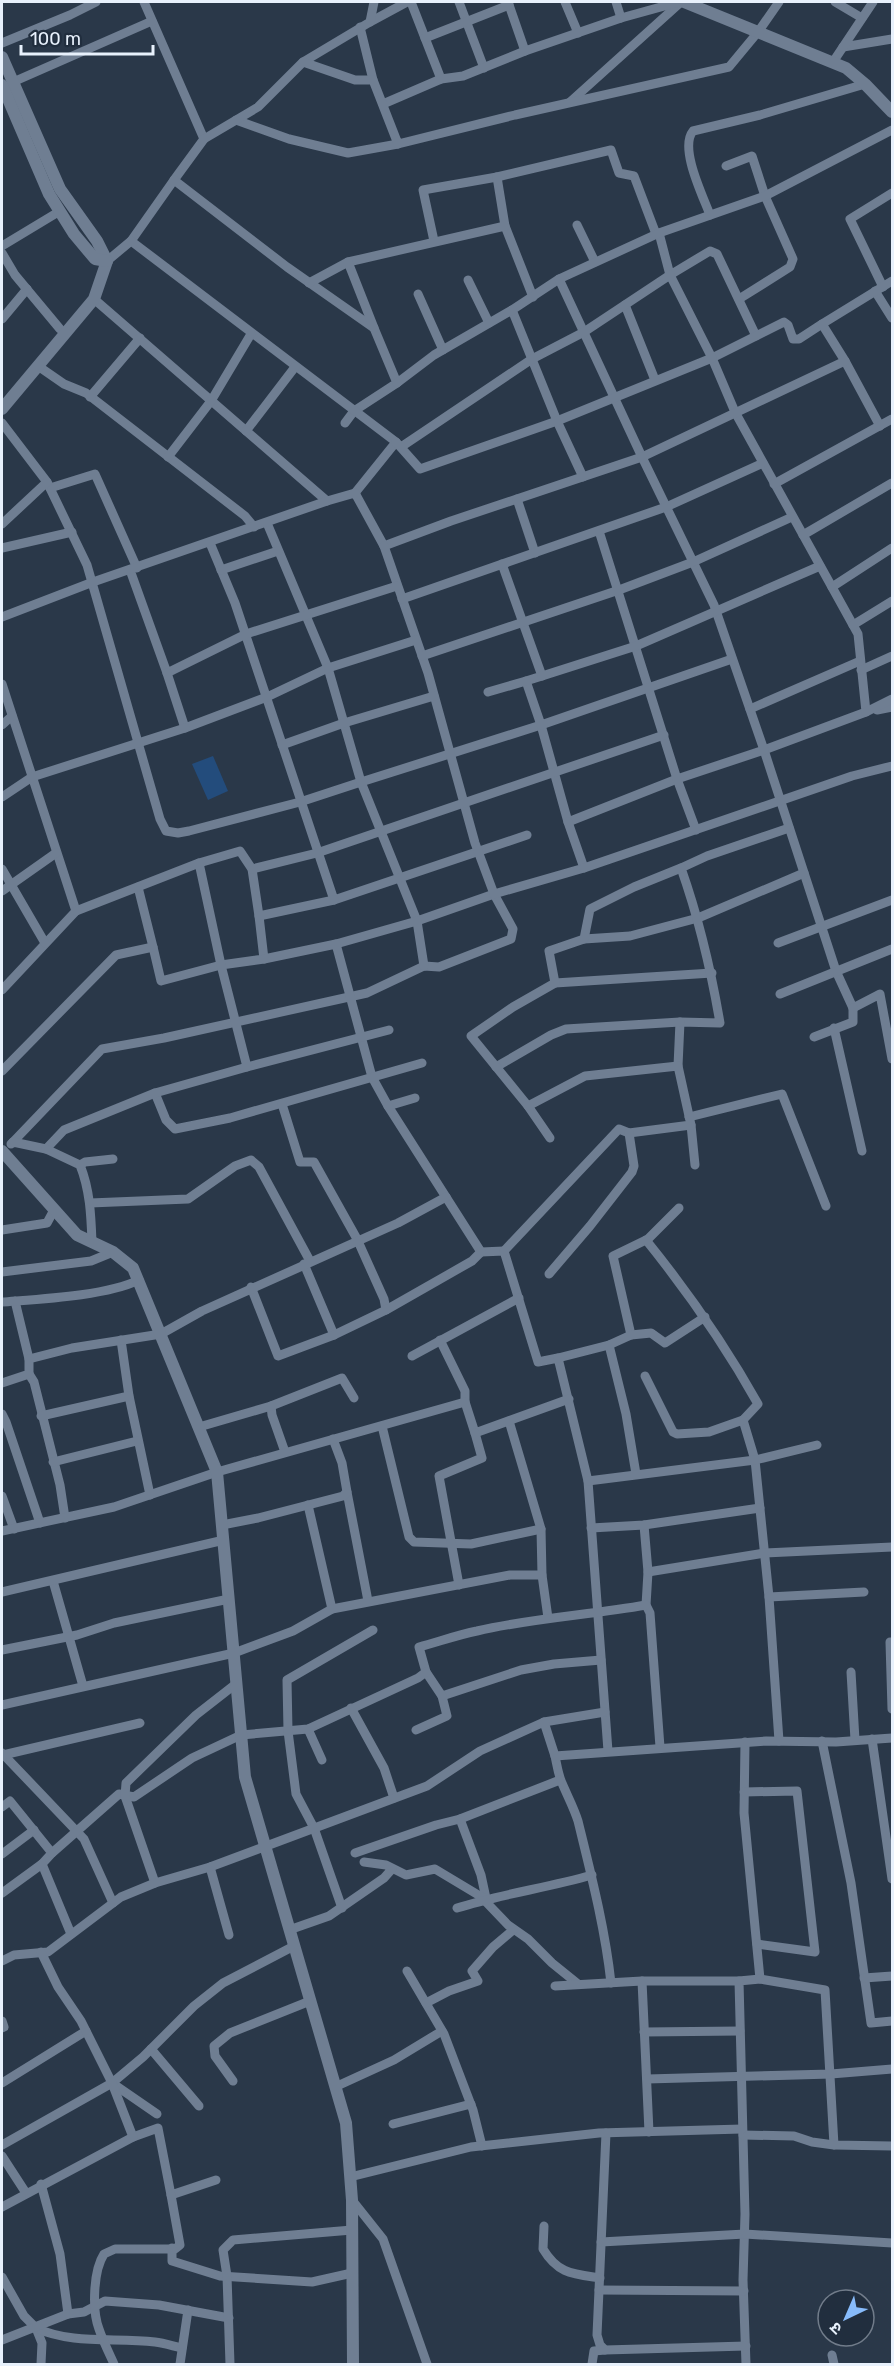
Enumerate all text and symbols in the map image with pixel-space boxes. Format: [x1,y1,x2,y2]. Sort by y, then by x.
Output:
scale bar [21,18,153,56]
text: 100 m [30,28,81,50]
north arrow [816,2288,876,2348]
text: उ [826,2318,846,2339]

